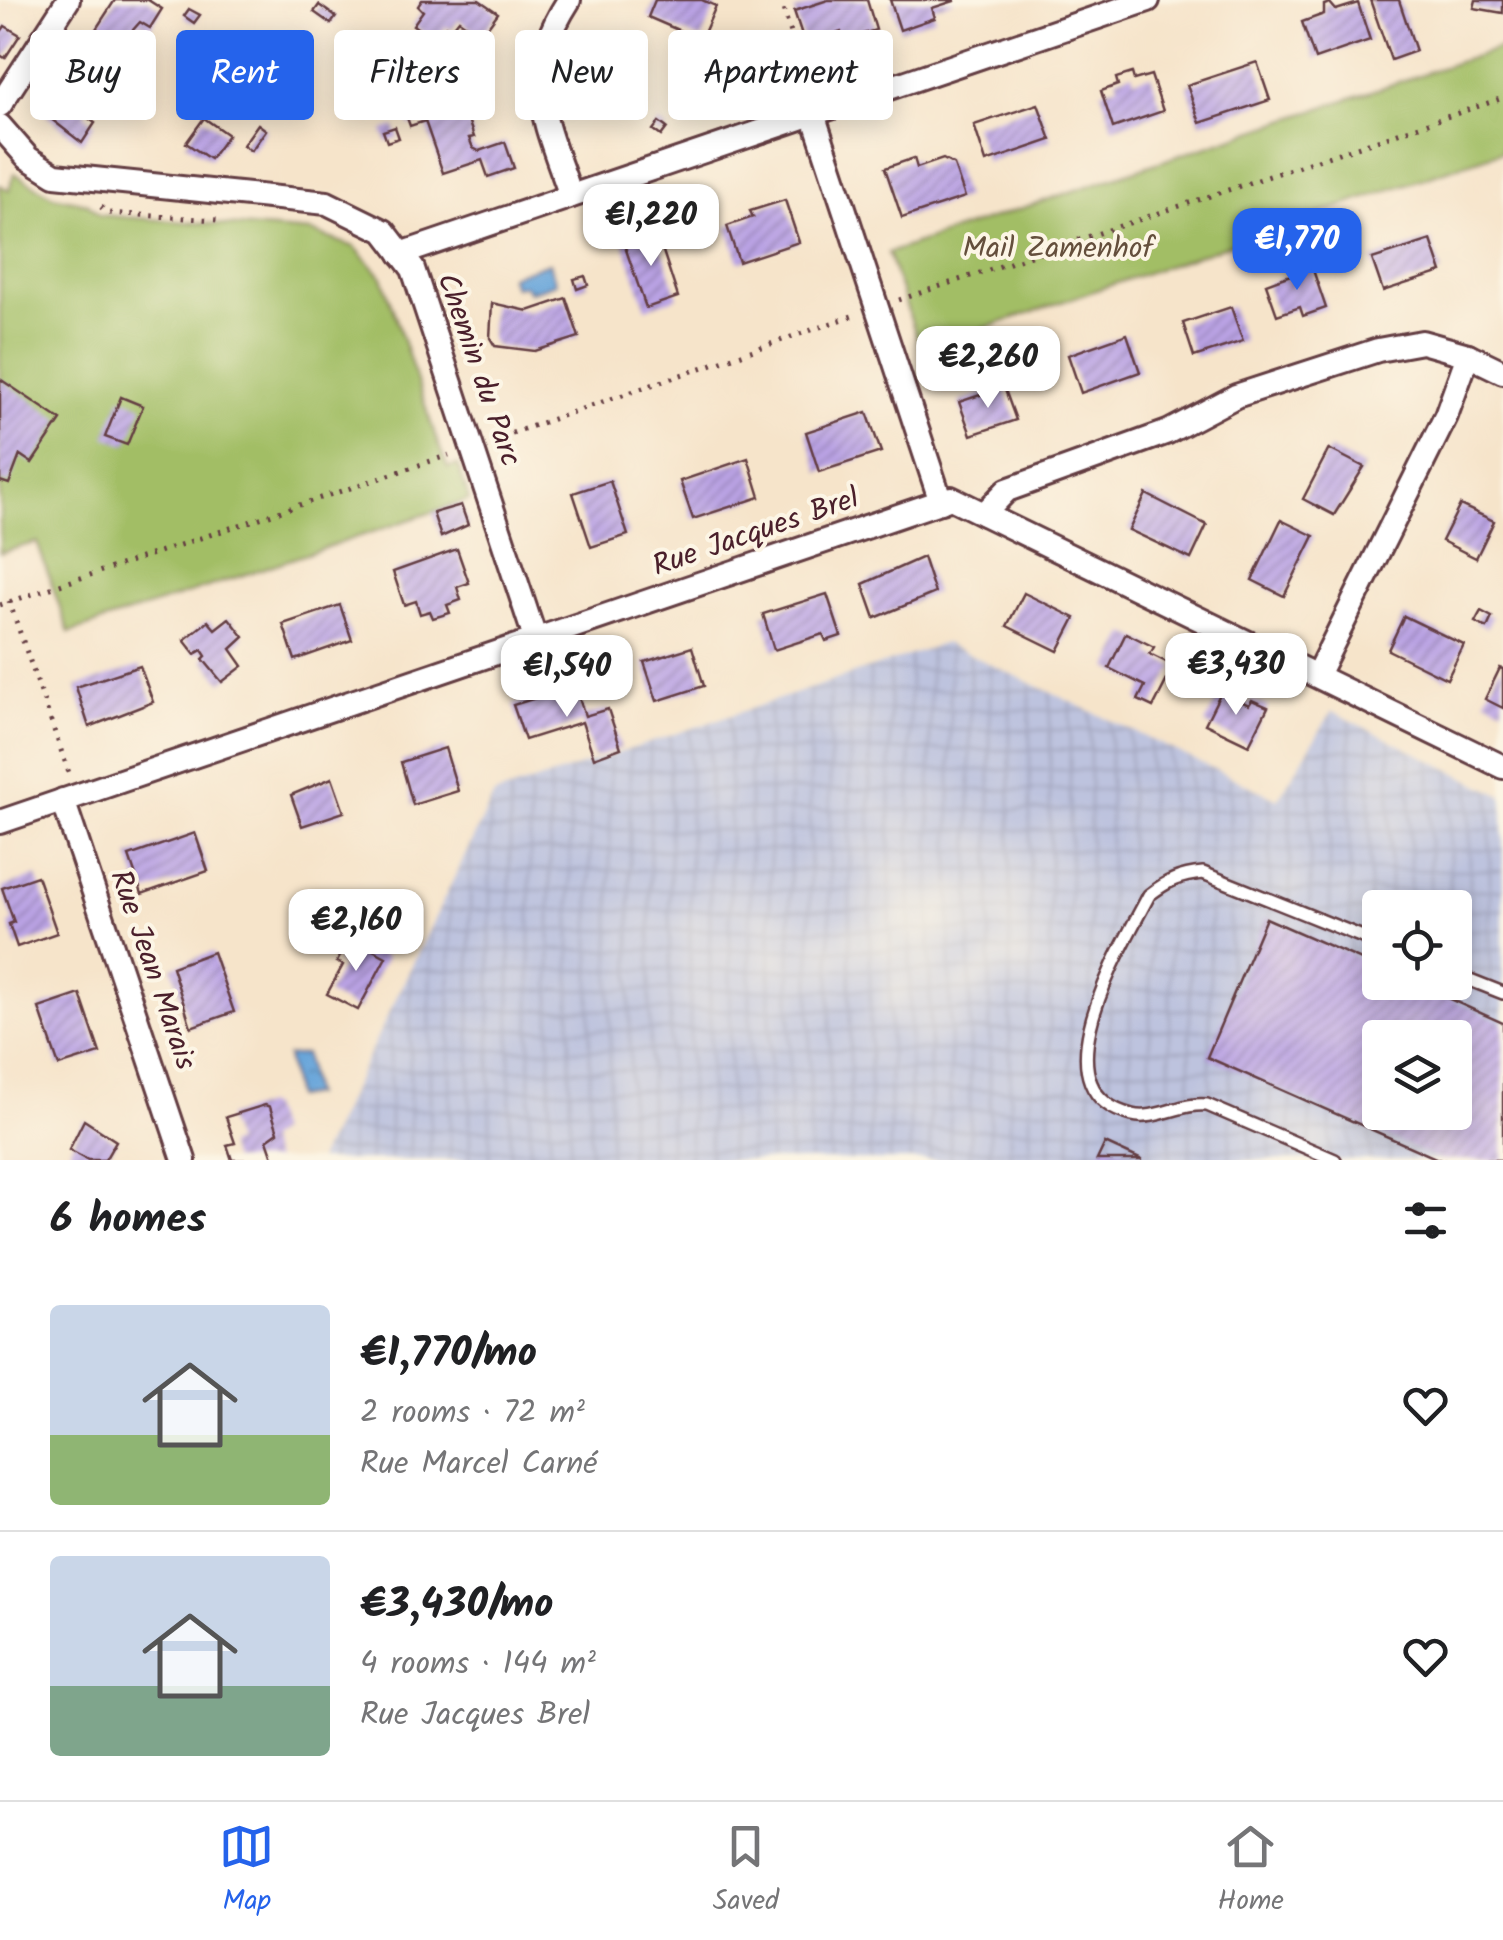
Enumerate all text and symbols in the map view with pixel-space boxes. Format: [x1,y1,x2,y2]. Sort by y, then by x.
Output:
chip: Buy [30,30,156,120]
chip: Rent [176,30,314,120]
chip: Filters [334,30,495,120]
chip: New [515,30,648,120]
chip: Apartment [668,30,893,120]
pin: €1,220 [570,184,732,269]
text: €1,220 [605,191,697,242]
pin: €1,770 [1216,208,1378,293]
text: €1,770 [1255,215,1339,266]
park label: Mail Zamenhof [962,225,1156,273]
street label: Chemin du Parc [422,267,534,473]
pin: €2,260 [907,326,1069,411]
text: €2,260 [938,333,1038,384]
street label: Rue Jacques Brel [646,475,866,591]
pin: €3,430 [1155,633,1317,718]
pin: €1,540 [486,635,648,720]
text: €3,430 [1187,640,1285,691]
text: €1,540 [523,642,611,693]
street label: Rue Jean Marais [95,863,209,1077]
pin: €2,160 [275,889,437,974]
map controls [1362,890,1472,1130]
button: locate [1362,890,1472,1000]
text: €2,160 [311,896,401,947]
button: layers [1362,1020,1472,1130]
text: 6 homes [50,1187,206,1254]
icon: filters [1398,1193,1453,1248]
text: €1,770/mo [360,1321,537,1388]
icon: home [130,1345,250,1465]
icon: heart [1398,1378,1453,1433]
text: 2 rooms · 72 m² [360,1388,585,1439]
text: Rue Marcel Carné [360,1439,597,1490]
text: €3,430/mo [360,1572,553,1639]
icon: home [130,1596,250,1716]
icon: heart [1398,1629,1453,1684]
text: 4 rooms · 144 m² [360,1639,596,1690]
text: Rue Jacques Brel [360,1690,590,1741]
tab: Map [219,1819,274,1924]
tab: Saved [713,1819,779,1924]
tab: Home [1217,1819,1284,1924]

